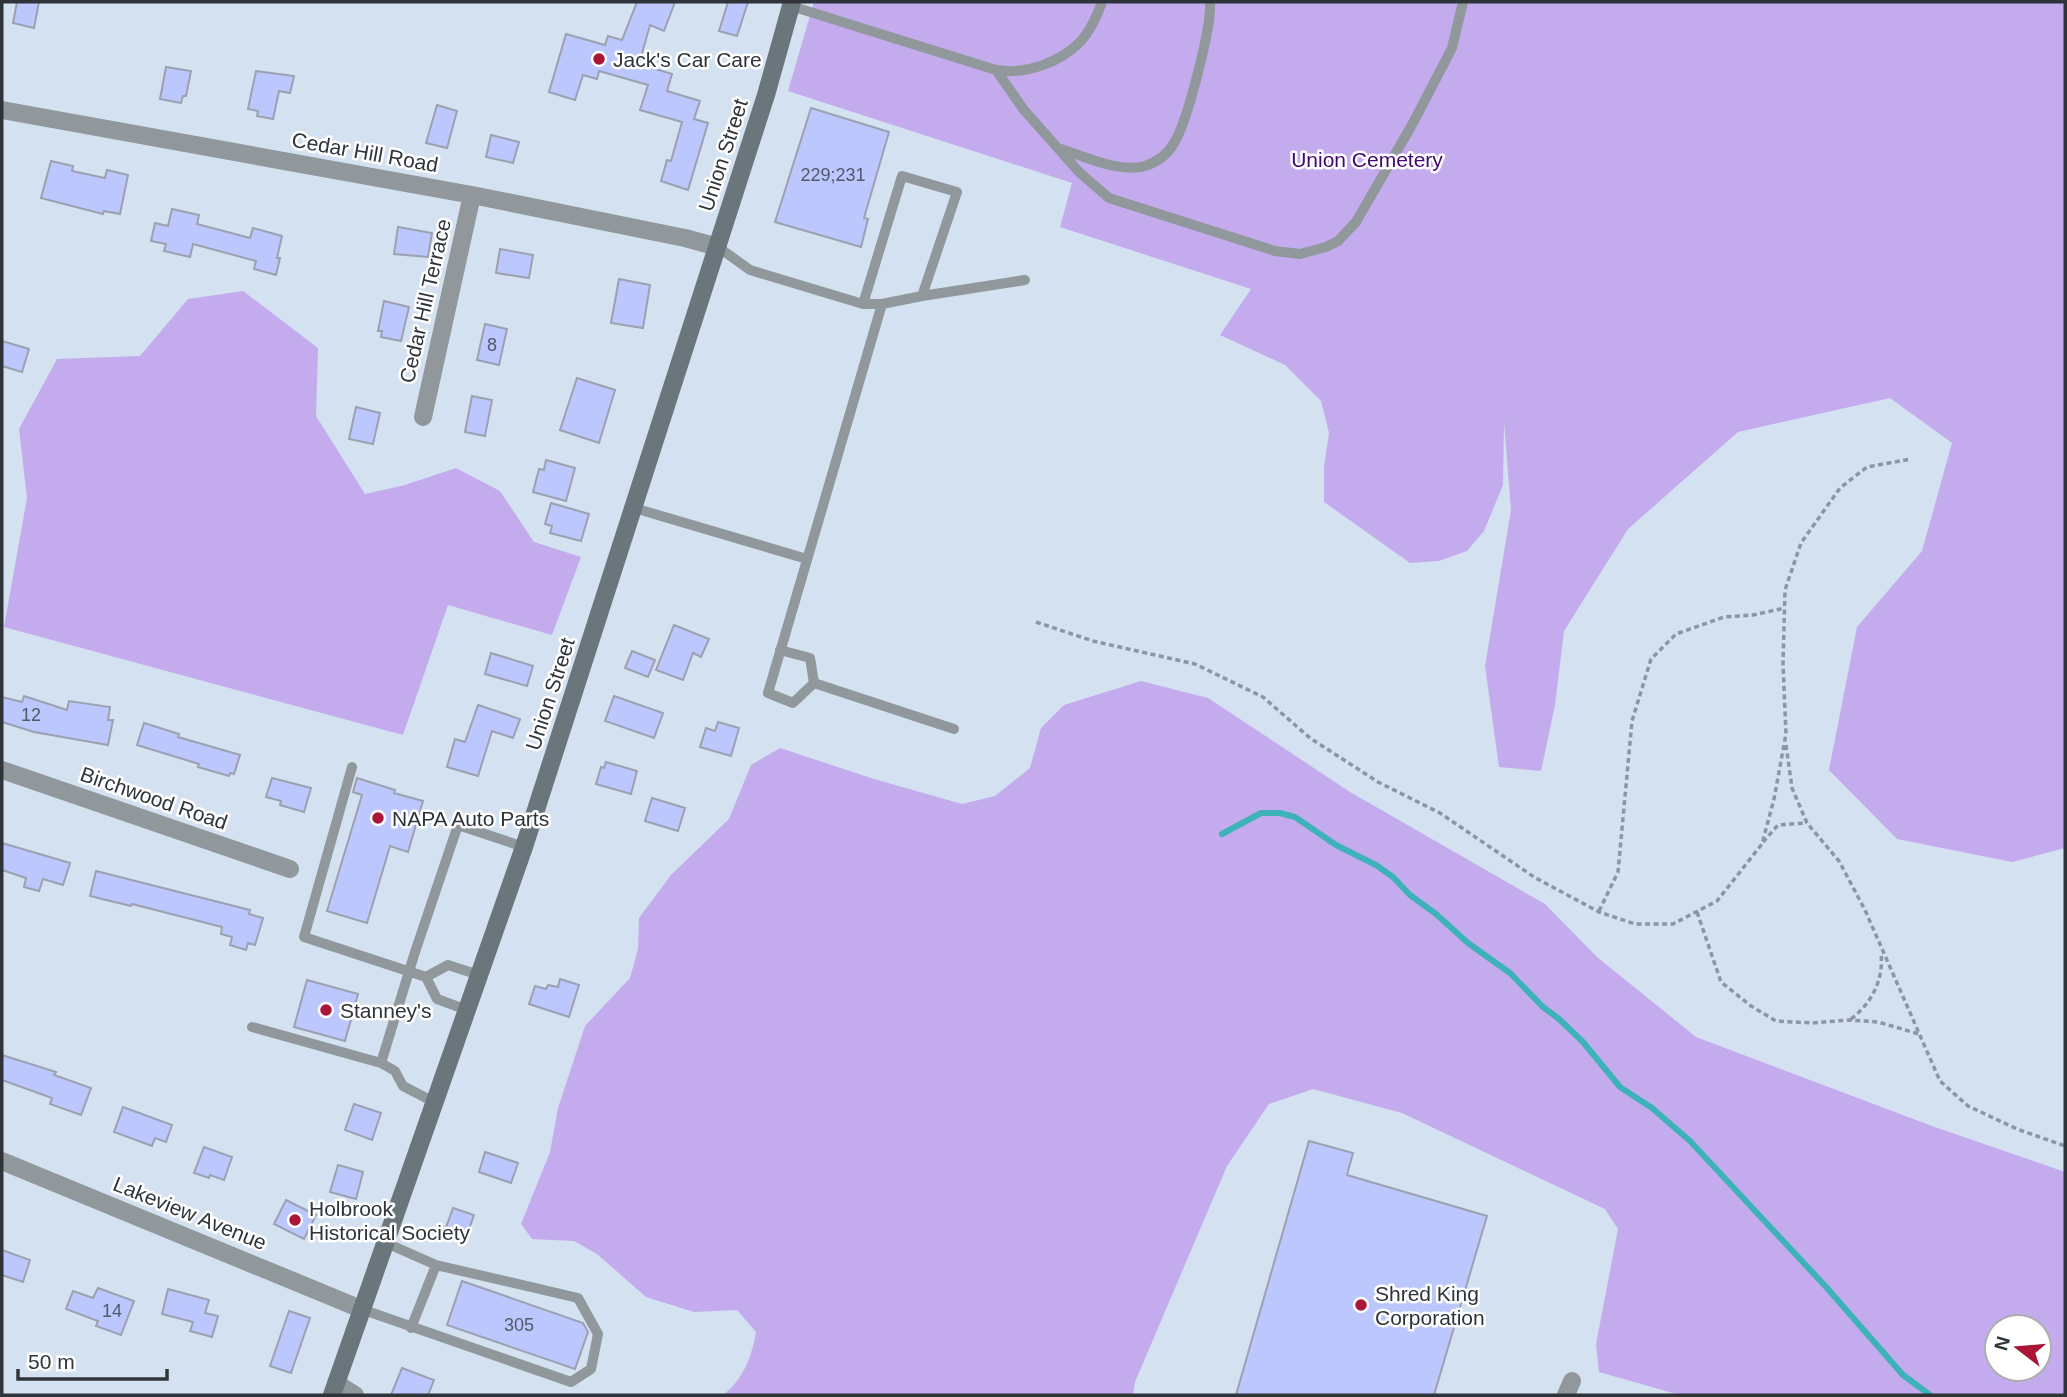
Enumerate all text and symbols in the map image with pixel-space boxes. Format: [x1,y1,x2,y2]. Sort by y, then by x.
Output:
place label: Jack's Car Care [613,48,762,71]
marker: Jack's Car Care [591,51,607,67]
street label: Union Street [694,96,752,214]
street label: Cedar Hill Road [290,128,440,176]
park label: Union Cemetery [1291,148,1443,171]
house number: 229;231 [800,165,866,185]
street label: Cedar Hill Terrace [395,217,455,385]
house number: 8 [487,335,497,355]
street label: Union Street [521,635,579,753]
house number: 12 [21,705,41,725]
street label: Birchwood Road [77,762,231,834]
place label: NAPA Auto Parts [392,807,549,830]
marker: NAPA Auto Parts [370,810,386,826]
place label: Stanney's [340,999,432,1022]
marker: Stanney's [318,1002,334,1018]
street label: Lakeview Avenue [110,1172,270,1254]
place label: Holbrook Historical Society [309,1197,471,1244]
marker: Holbrook Historical Society [287,1212,303,1228]
place label: Shred King Corporation [1375,1282,1485,1329]
marker: Shred King Corporation [1353,1297,1369,1313]
house number: 14 [102,1301,122,1321]
north arrow [1983,1313,2053,1383]
house number: 305 [504,1315,534,1335]
text: N [1990,1334,2014,1353]
scale bar [18,1338,166,1382]
text: 50 m [28,1350,75,1373]

